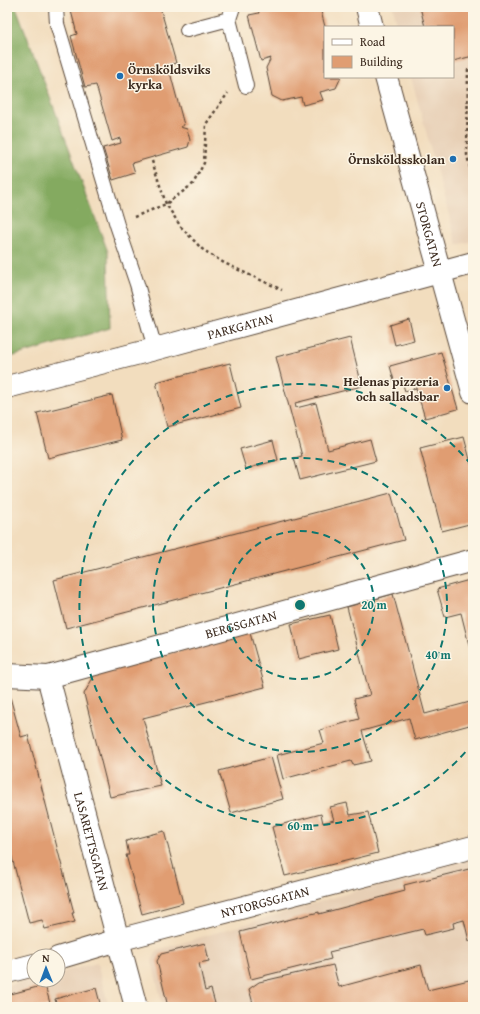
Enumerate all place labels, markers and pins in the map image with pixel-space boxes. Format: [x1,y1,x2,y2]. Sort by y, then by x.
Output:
place label: Örnsköldsviks kyrka [128,60,211,94]
marker: Örnsköldsviks kyrka [115,71,125,81]
place label: Örnsköldsskolan [348,150,445,169]
marker: Örnsköldsskolan [448,154,458,164]
place label: Helenas pizzeria och salladsbar [344,372,439,406]
marker: Helenas pizzeria och salladsbar [442,383,452,393]
centre of rings [293,598,307,612]

